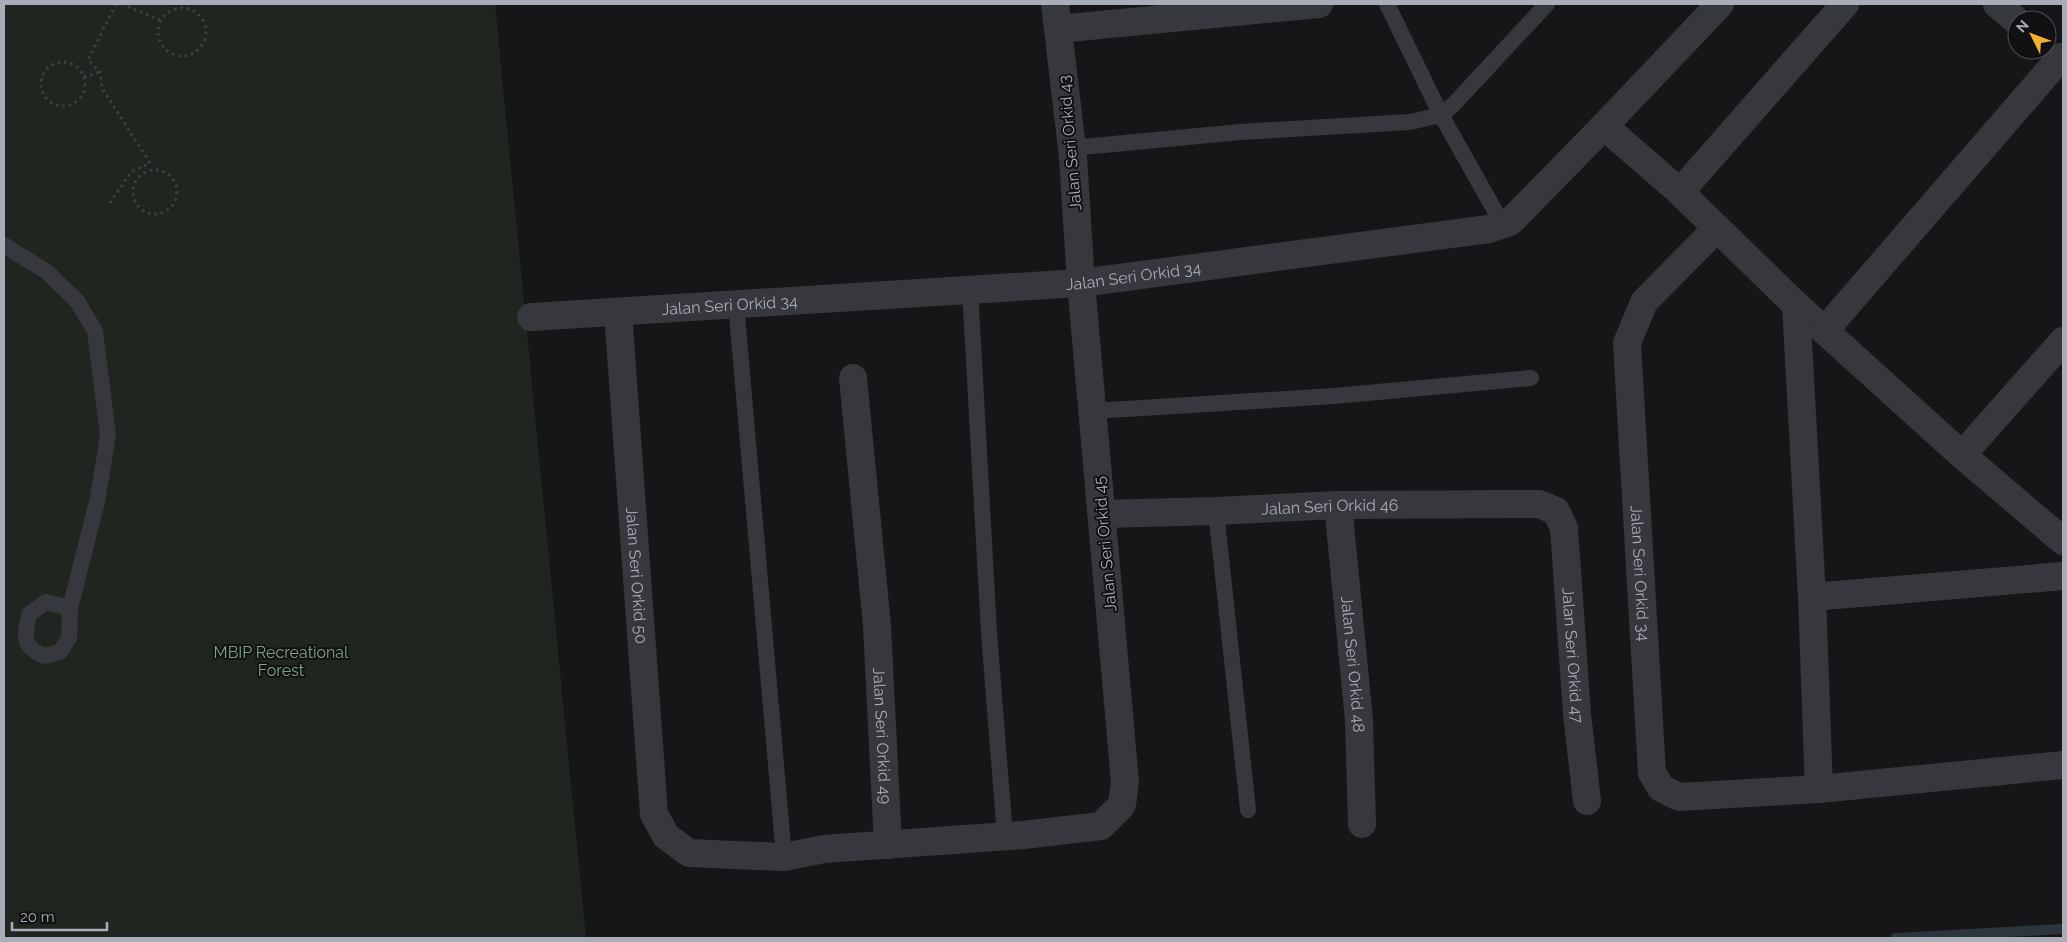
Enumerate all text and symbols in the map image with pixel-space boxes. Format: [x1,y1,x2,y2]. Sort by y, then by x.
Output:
north arrow [2007,10,2057,60]
text: N [2013,17,2032,36]
street label: Jalan Seri Orkid 43 [1055,74,1085,212]
street label: Jalan Seri Orkid 34 [1065,258,1202,293]
street label: Jalan Seri Orkid 34 [661,291,798,318]
street label: Jalan Seri Orkid 45 [1090,475,1120,613]
street label: Jalan Seri Orkid 46 [1261,495,1398,518]
street label: Jalan Seri Orkid 34 [1627,505,1654,642]
street label: Jalan Seri Orkid 50 [622,506,651,644]
street label: Jalan Seri Orkid 47 [1559,587,1588,725]
street label: Jalan Seri Orkid 48 [1337,595,1369,733]
park label: MBIP Recreational Forest [214,643,349,680]
street label: Jalan Seri Orkid 49 [870,667,895,805]
scale bar [12,900,108,932]
text: 20 m [20,908,55,926]

